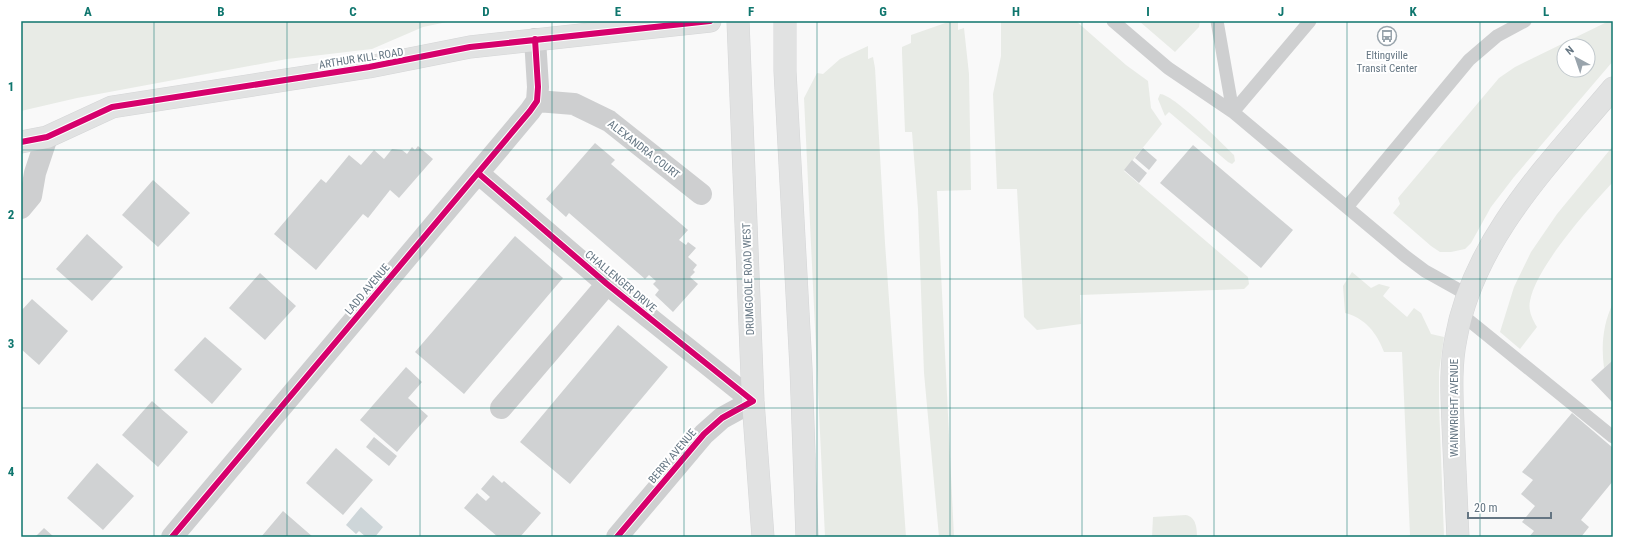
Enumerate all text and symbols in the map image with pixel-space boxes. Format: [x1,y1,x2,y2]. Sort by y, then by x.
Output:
text: A [84,4,92,19]
text: B [217,4,225,19]
text: C [349,4,357,19]
text: D [482,4,490,19]
text: E [615,4,622,19]
text: F [748,4,754,19]
text: G [879,4,887,19]
text: H [1012,4,1020,19]
text: I [1146,4,1150,19]
text: J [1278,4,1284,19]
text: K [1409,4,1417,19]
text: L [1543,4,1549,19]
bus stop icon: Eltingville Transit Center [1376,25,1398,47]
north arrow [1556,38,1596,78]
text: N [1563,43,1577,58]
street label: ARTHUR KILL ROAD [318,45,404,72]
place label: Eltingville Transit Center [1357,49,1418,75]
text: 1 [8,79,14,94]
street label: ALEXANDRA COURT [605,117,682,182]
text: 2 [8,207,15,222]
street label: DRUMGOOLE ROAD WEST [740,222,757,335]
street label: CHALLENGER DRIVE [582,248,659,315]
street label: LADD AVENUE [342,261,393,318]
text: 3 [8,336,14,351]
street label: WAINWRIGHT AVENUE [1448,358,1461,457]
street label: BERRY AVENUE [646,426,699,486]
text: 4 [8,464,15,479]
scale bar [1468,494,1551,520]
text: 20 m [1474,501,1498,515]

